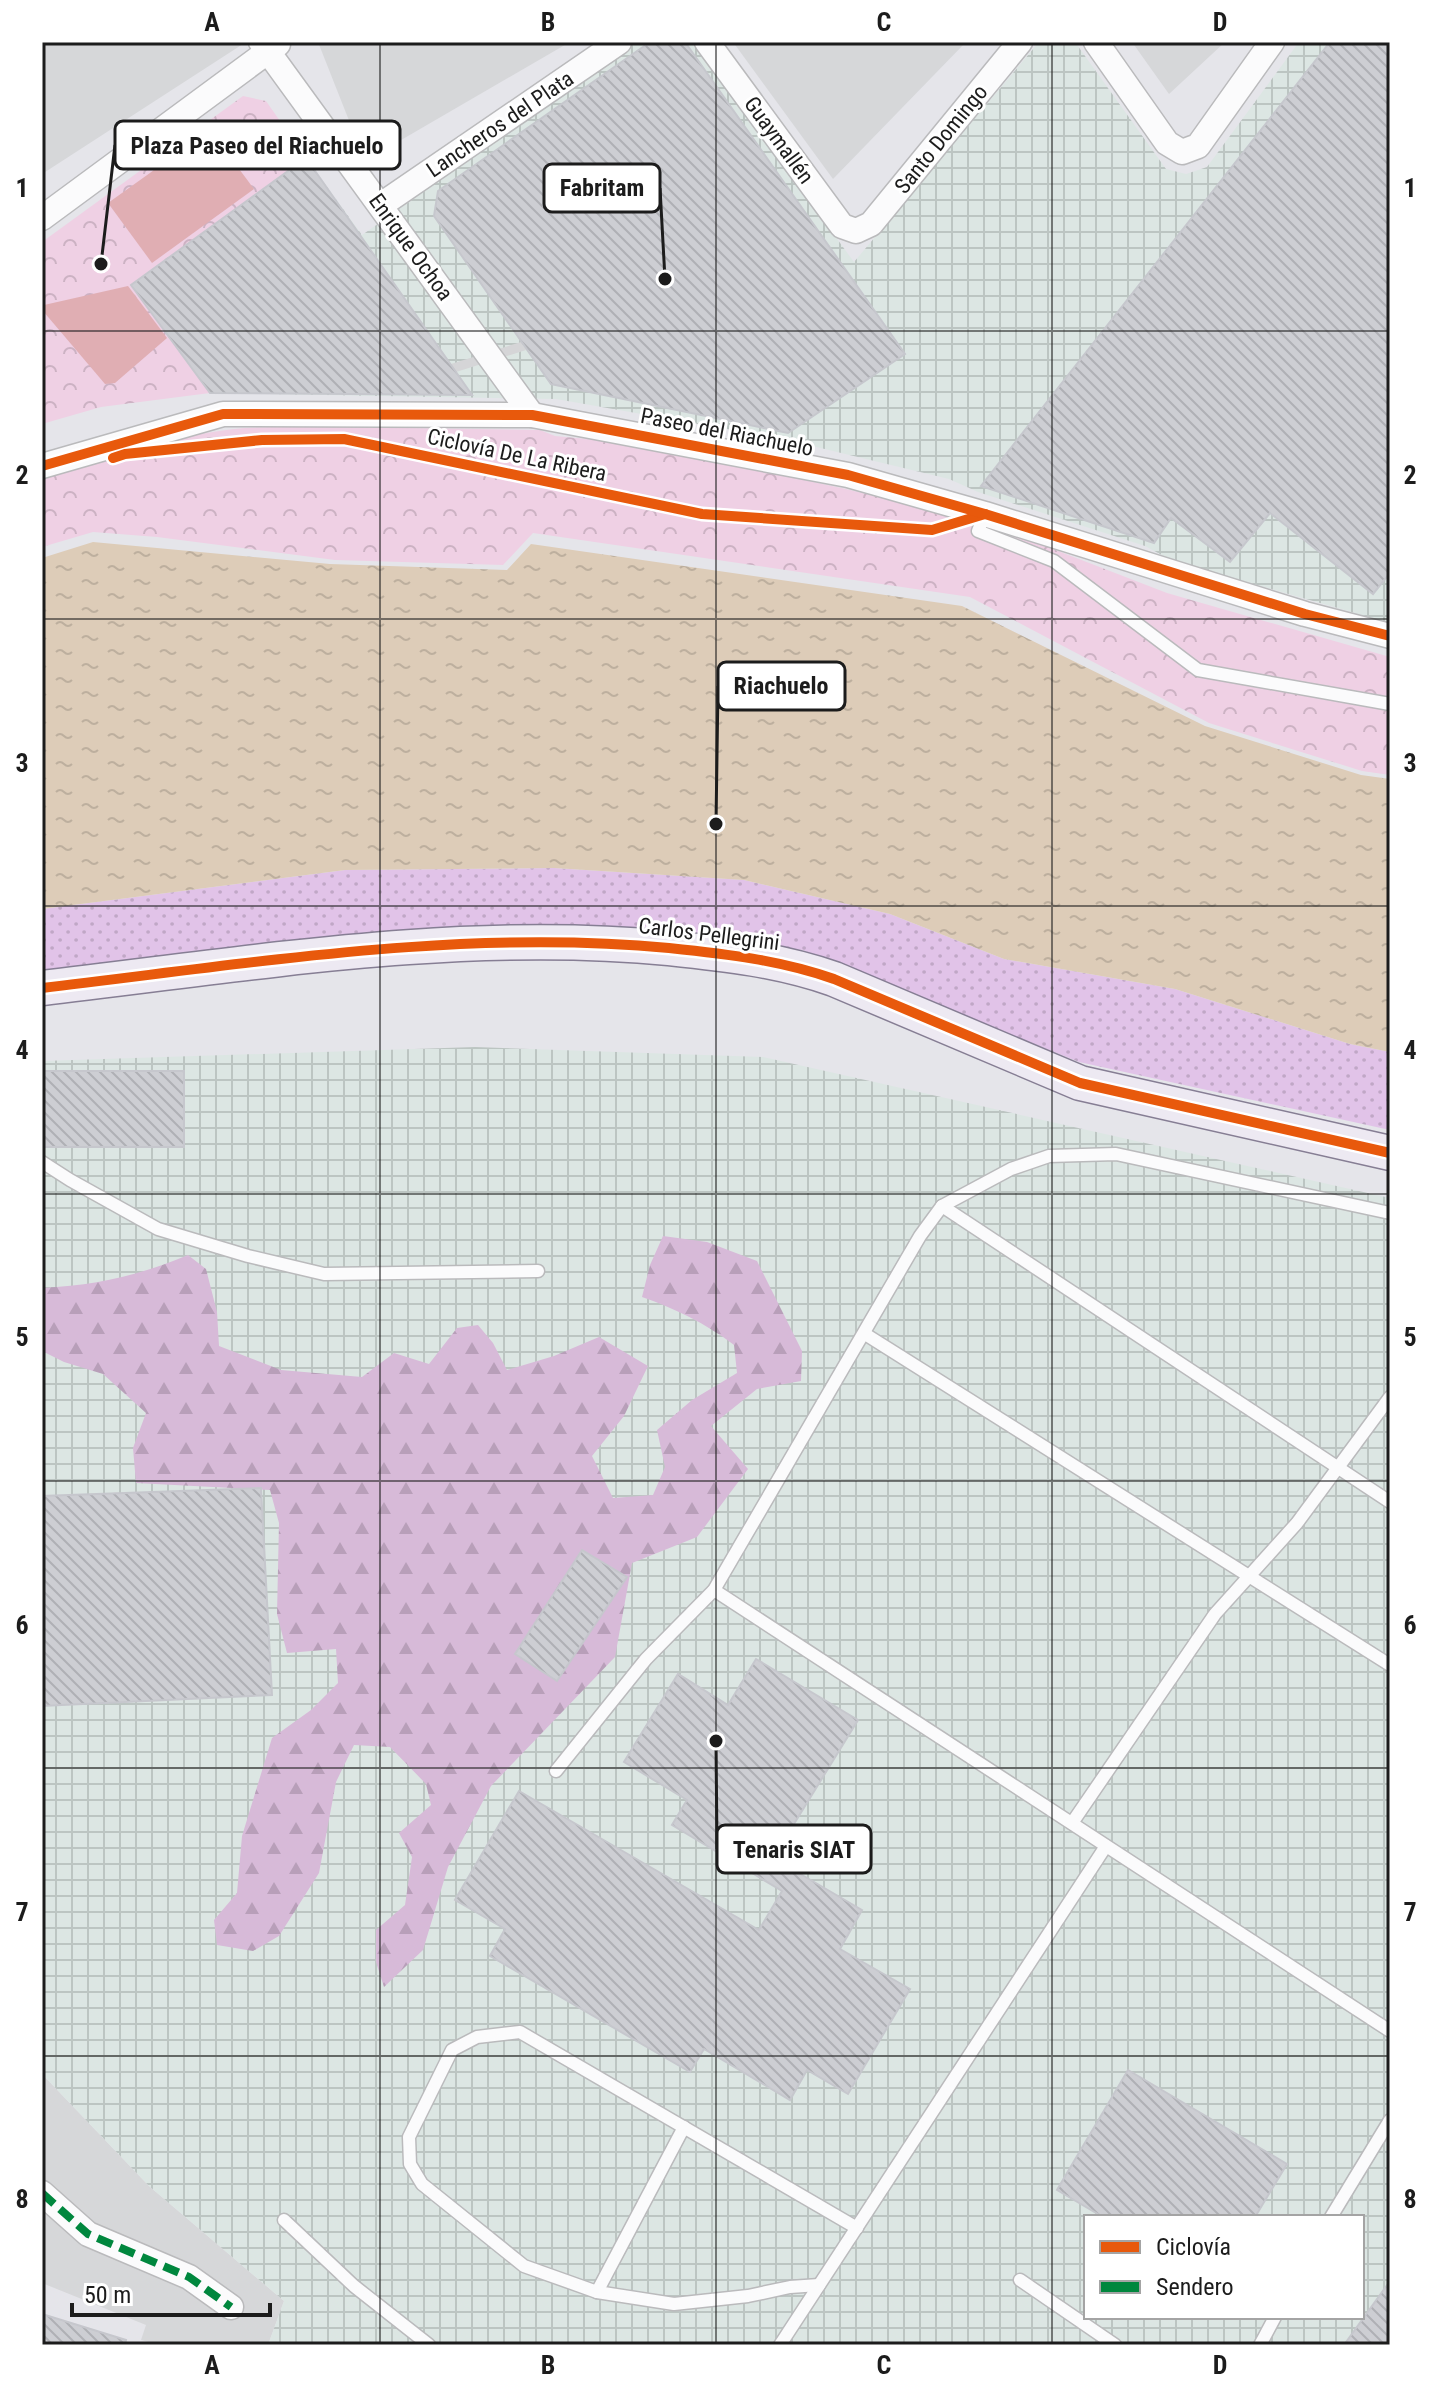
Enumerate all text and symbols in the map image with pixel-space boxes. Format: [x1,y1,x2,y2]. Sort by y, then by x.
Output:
text: A [204,7,220,37]
text: B [541,7,555,37]
text: C [877,7,892,37]
text: D [1213,7,1227,37]
street label: Lancheros del Plata [422,66,578,182]
street label: Santo Domingo [890,80,992,198]
street label: Guaymallén [739,92,819,188]
callout: Plaza Paseo del Riachuelo [115,121,400,169]
text: Plaza Paseo del Riachuelo [130,132,384,160]
callout: Fabritam [544,164,660,212]
text: 1 [15,173,29,203]
text: 1 [1403,173,1417,203]
text: Fabritam [560,174,644,202]
street label: Enrique Ochoa [364,189,458,305]
street label: Paseo del Riachuelo [638,403,816,461]
street label: Ciclovía De La Ribera [425,424,609,486]
text: 2 [15,460,29,490]
text: 2 [1403,460,1417,490]
callout: Riachuelo [718,662,845,710]
text: Riachuelo [734,672,828,700]
text: 3 [15,748,29,778]
text: 3 [1403,748,1417,778]
street label: Carlos Pellegrini [637,913,781,955]
text: 4 [15,1035,29,1065]
text: 4 [1403,1035,1417,1065]
text: 5 [15,1322,29,1352]
text: 5 [1403,1322,1417,1352]
text: 6 [15,1610,29,1640]
text: 6 [1403,1610,1417,1640]
callout: Tenaris SIAT [717,1825,871,1873]
text: Tenaris SIAT [733,1836,855,1864]
text: 7 [15,1897,29,1927]
text: 7 [1403,1897,1417,1927]
text: 8 [15,2184,29,2214]
text: 8 [1403,2184,1417,2214]
legend [1084,2215,1364,2319]
text: Ciclovía [1156,2233,1231,2261]
scale bar [72,2267,270,2317]
text: Sendero [1156,2273,1234,2301]
text: 50 m [84,2281,131,2309]
text: A [204,2350,220,2380]
text: B [541,2350,555,2380]
text: C [877,2350,892,2380]
text: D [1213,2350,1227,2380]

